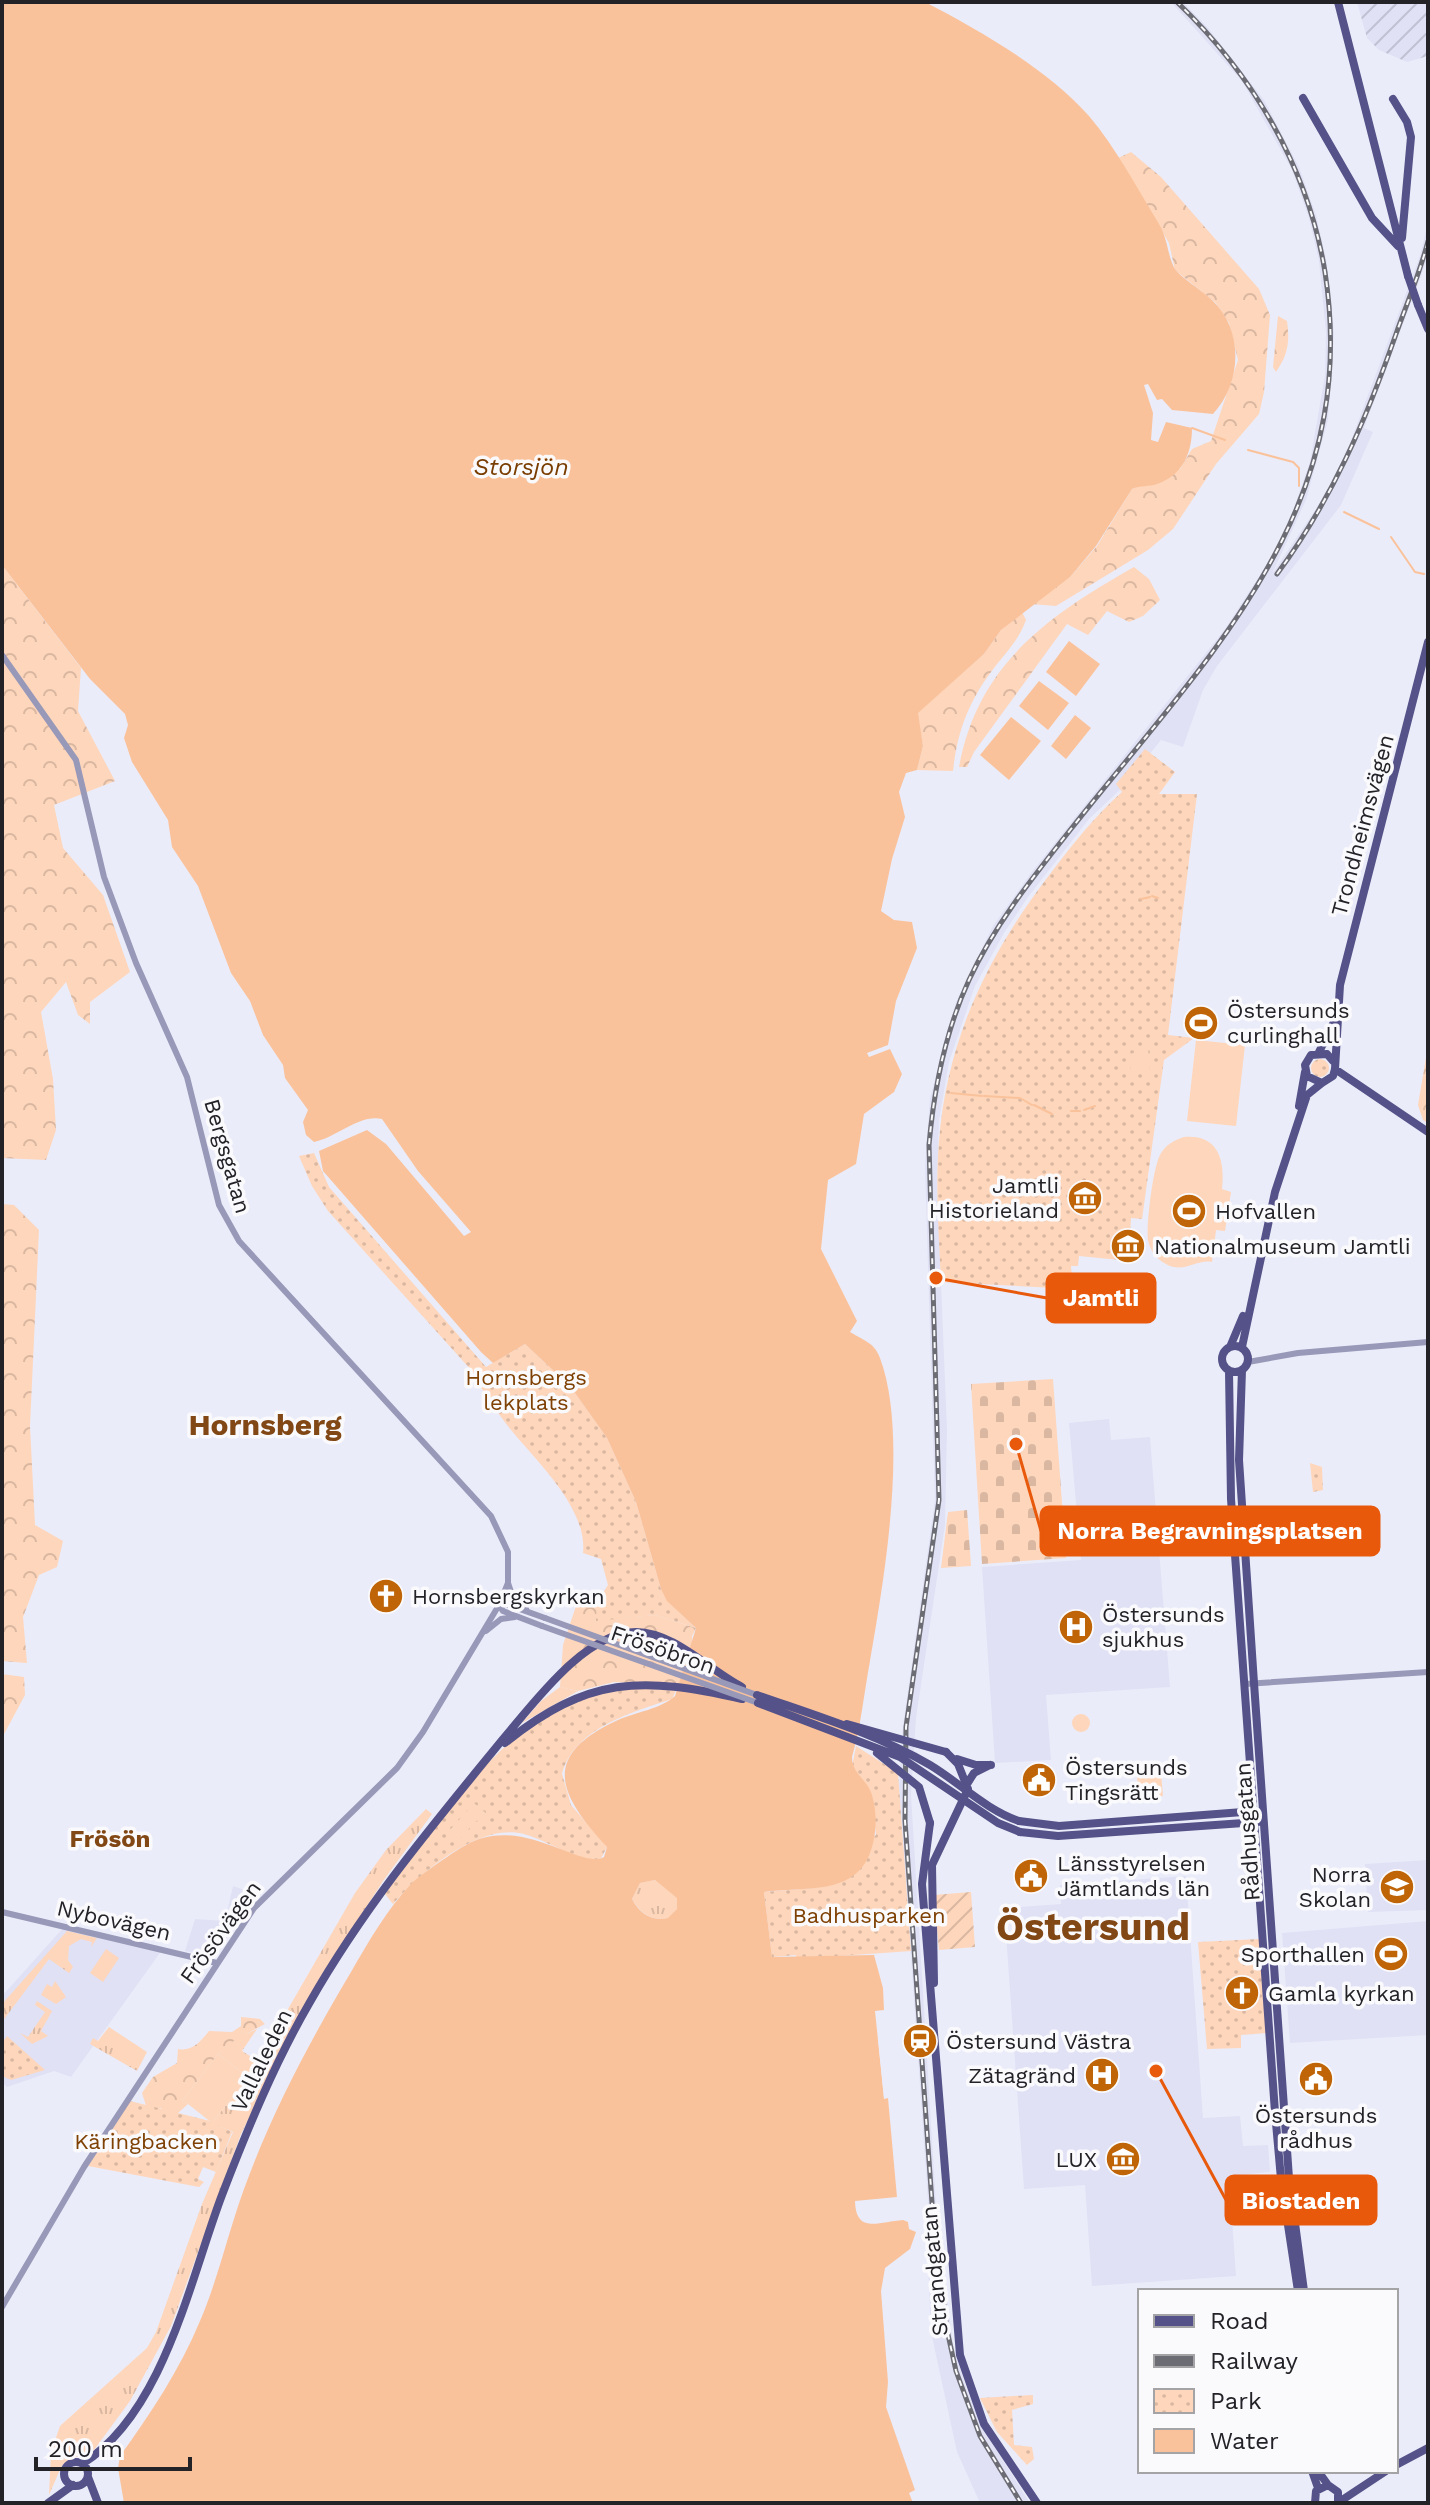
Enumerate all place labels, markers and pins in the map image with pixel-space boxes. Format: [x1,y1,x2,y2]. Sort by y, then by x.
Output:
place label: Östersunds curlinghall [1227,998,1350,1048]
sports icon: Östersunds curlinghall [1182,1004,1220,1042]
place label: Jamtli Historieland [929,1173,1059,1223]
museum icon: Jamtli Historieland [1066,1179,1104,1217]
sports icon: Hofvallen [1170,1192,1208,1230]
place label: Hofvallen [1215,1199,1316,1224]
museum icon: Nationalmuseum Jamtli [1109,1227,1147,1265]
place label: Nationalmuseum Jamtli [1154,1234,1411,1259]
callout: Jamtli [1047,1274,1155,1322]
callout: Norra Begravningsplatsen [1041,1507,1379,1555]
church icon: Hornsbergskyrkan [367,1577,405,1615]
place label: Hornsbergskyrkan [412,1584,605,1609]
place label: Östersunds sjukhus [1102,1602,1225,1652]
hospital icon: Östersunds sjukhus [1057,1608,1095,1646]
place label: Östersunds Tingsrätt [1065,1755,1188,1805]
public building icon: Östersunds Tingsrätt [1020,1761,1058,1799]
place label: Länsstyrelsen Jämtlands län [1057,1851,1210,1901]
public building icon: Länsstyrelsen Jämtlands län [1012,1857,1050,1895]
place label: Norra Skolan [1299,1862,1371,1912]
school or university icon: Norra Skolan [1378,1868,1416,1906]
sports icon: Sporthallen [1372,1935,1410,1973]
place label: Sporthallen [1241,1942,1365,1967]
church icon: Gamla kyrkan [1223,1974,1261,2012]
place label: Gamla kyrkan [1268,1981,1415,2006]
station icon: Östersund Västra [901,2022,939,2060]
place label: Östersund Västra [946,2029,1131,2054]
hospital icon: Zätagränd [1083,2056,1121,2094]
public building icon: Östersunds rådhus [1297,2060,1335,2098]
place label: Zätagränd [968,2063,1076,2088]
place label: Östersunds rådhus [1255,2103,1377,2153]
museum icon: LUX [1104,2140,1142,2178]
place label: LUX [1055,2147,1097,2172]
callout: Biostaden [1226,2176,1376,2224]

